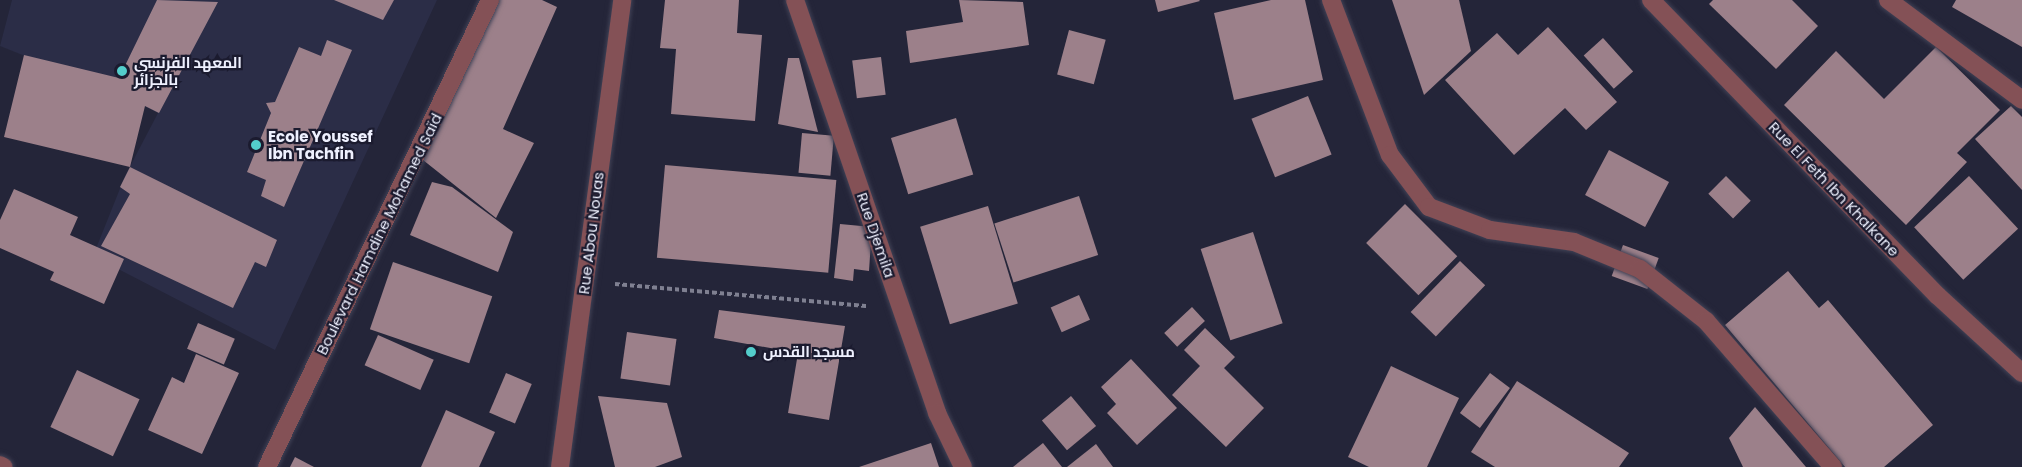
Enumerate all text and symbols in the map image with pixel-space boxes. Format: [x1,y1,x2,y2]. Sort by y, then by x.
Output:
place label: المعهد الفرنسي بالجزائر [134,53,242,88]
marker: المعهد الفرنسي بالجزائر [115,64,129,78]
street label: Boulevard Hamdine Mohamed Saïd [313,110,445,358]
street label: Rue El Feth Ibn Khalkane [1765,118,1903,260]
place label: Ecole Youssef Ibn Tachfin [268,127,373,162]
marker: Ecole Youssef Ibn Tachfin [249,138,263,152]
street label: Rue Abou Nouas [575,171,607,295]
street label: Rue Djemila [853,190,899,280]
place label: مسجد القدس [763,343,855,361]
marker: مسجد القدس [744,345,758,359]

